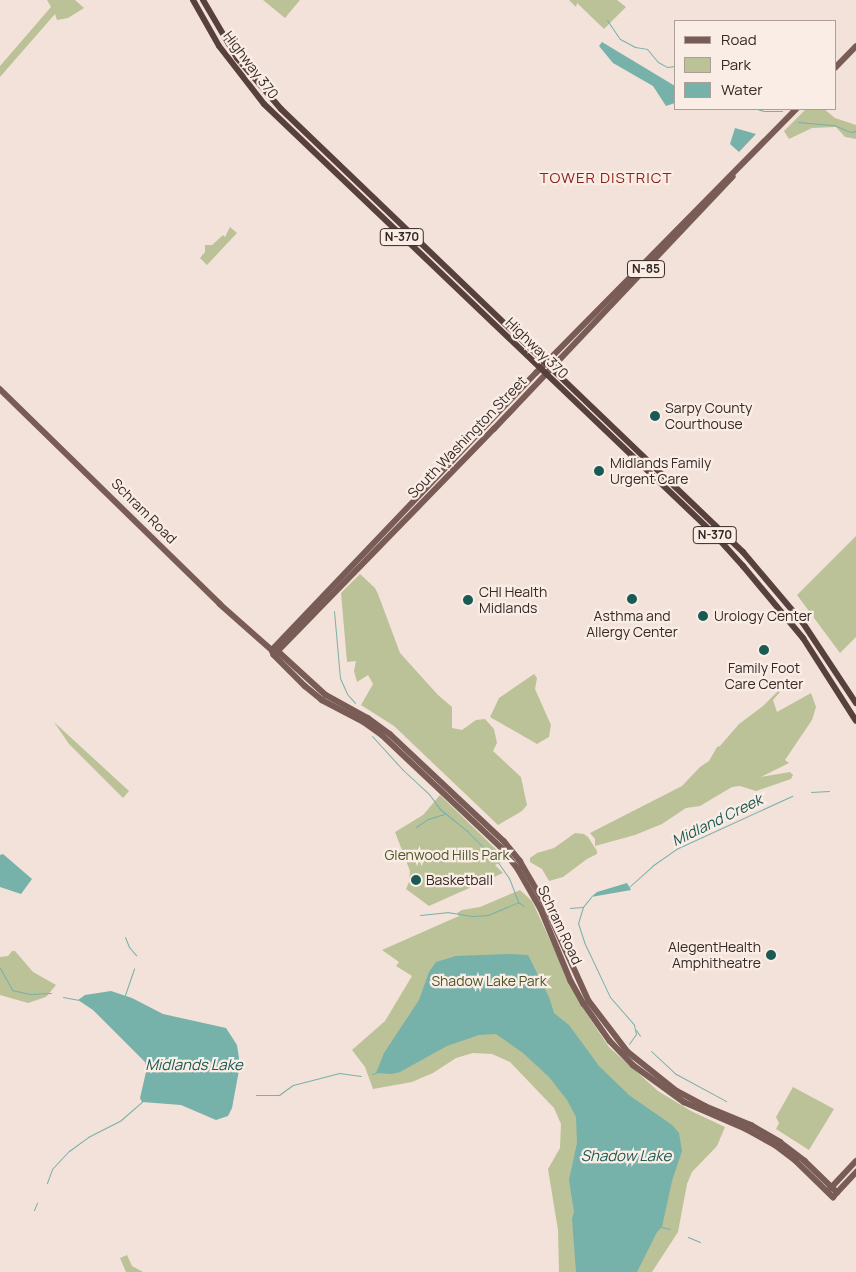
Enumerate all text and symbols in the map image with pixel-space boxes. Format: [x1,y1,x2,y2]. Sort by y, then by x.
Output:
legend [674,20,836,110]
street label: Highway 370 [220,28,282,102]
text: Road [721,29,757,50]
text: Park [721,54,751,75]
text: Water [721,79,763,100]
district label: TOWER DISTRICT [538,169,674,187]
road number: N-370 [380,228,424,246]
road number: N-85 [626,260,666,278]
street label: Highway 370 [502,314,572,382]
street label: South Washington Street [404,372,530,502]
place label: Sarpy County Courthouse [665,400,752,432]
marker: Sarpy County Courthouse [649,410,661,422]
place label: Midlands Family Urgent Care [610,455,711,488]
marker: Midlands Family Urgent Care [592,464,606,478]
street label: Schram Road [108,475,180,547]
road number: N-370 [692,526,738,544]
place label: CHI Health Midlands [479,584,547,616]
marker: Asthma and Allergy Center [625,592,639,606]
marker: CHI Health Midlands [461,593,475,607]
place label: Asthma and Allergy Center [586,608,678,640]
place label: Urology Center [714,608,812,624]
marker: Urology Center [696,609,710,623]
marker: Family Foot Care Center [757,643,771,657]
place label: Family Foot Care Center [725,660,803,692]
water label: Midland Creek [669,790,765,850]
park label: Glenwood Hills Park [385,847,509,863]
place label: Basketball [426,872,493,888]
marker: Basketball [410,874,422,886]
street label: Schram Road [534,883,586,967]
place label: AlegentHealth Amphitheatre [668,939,761,972]
marker: AlegentHealth Amphitheatre [765,949,777,961]
park label: Shadow Lake Park [431,973,547,989]
water label: Midlands Lake [145,1056,243,1074]
water label: Shadow Lake [581,1147,671,1165]

